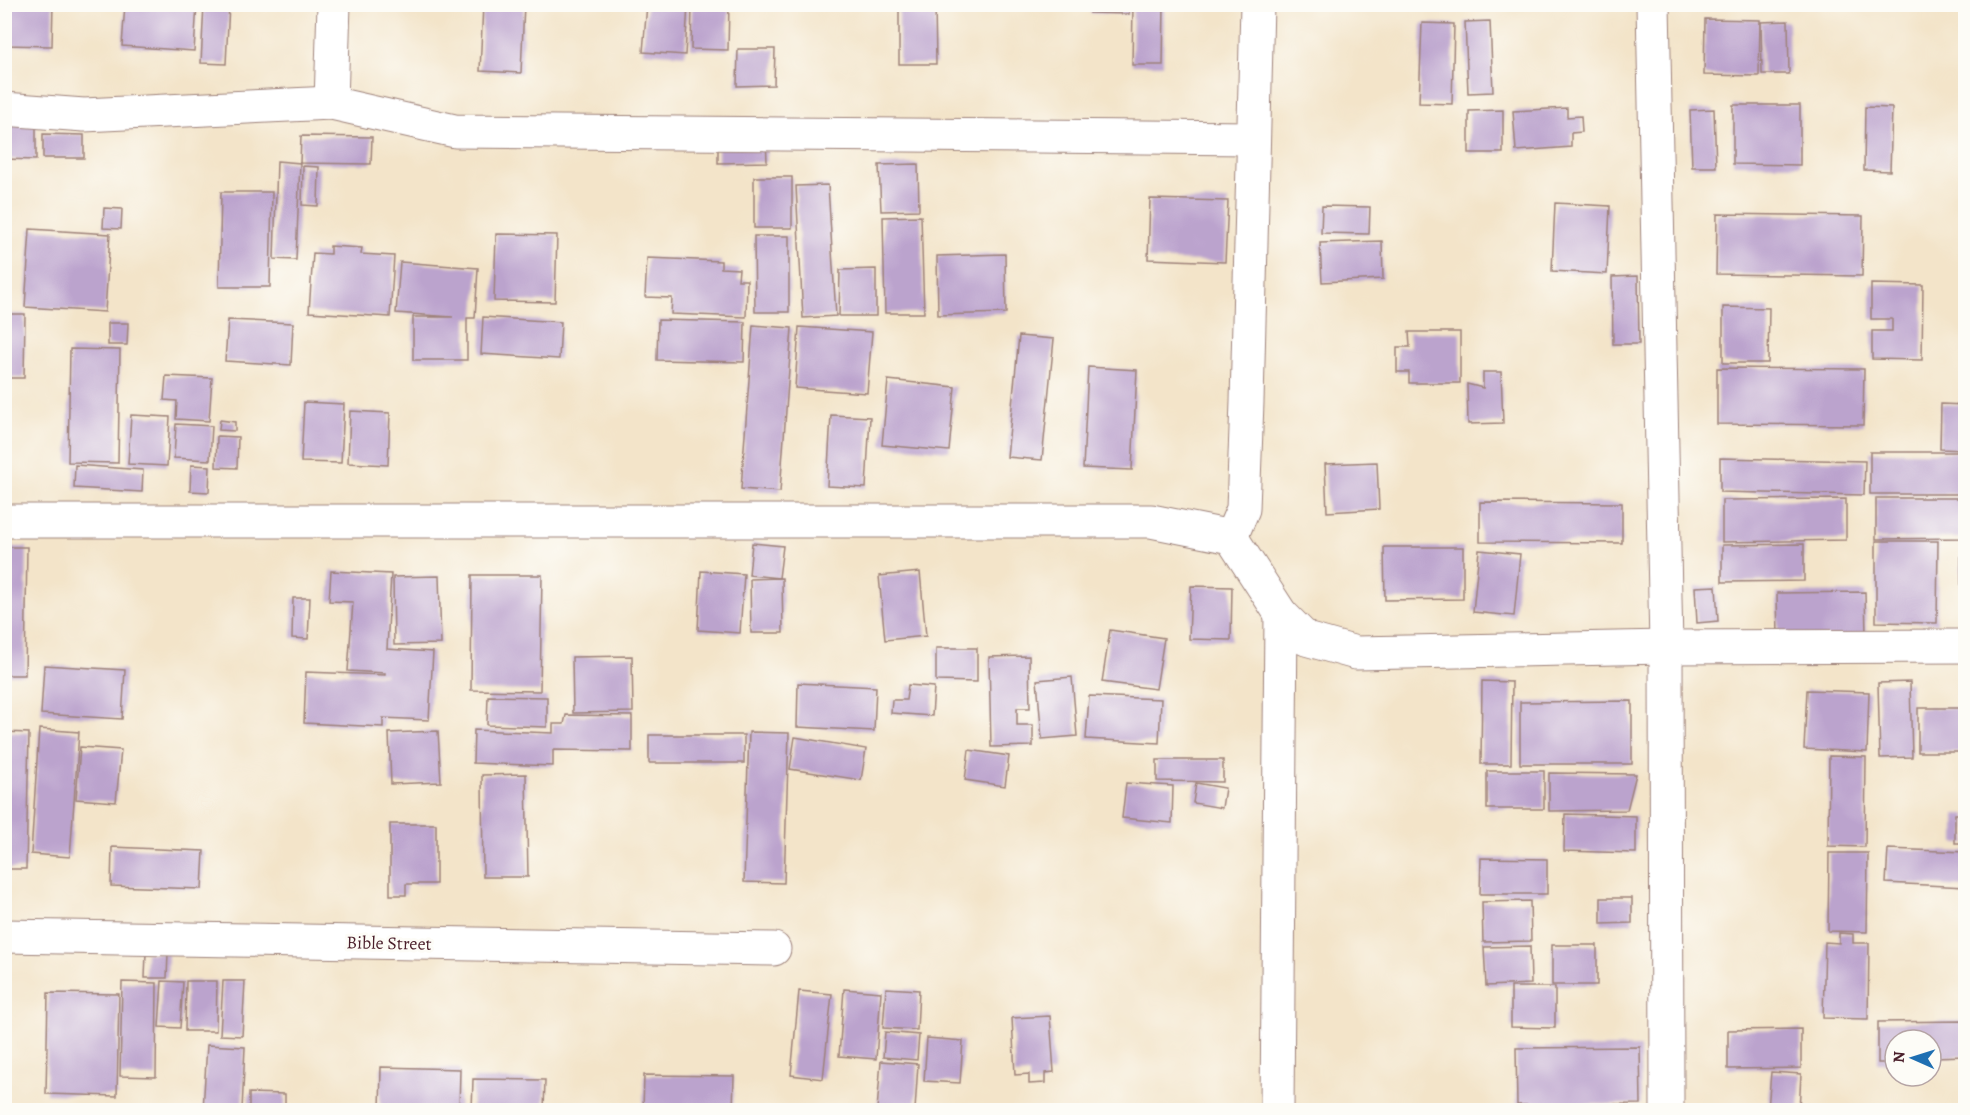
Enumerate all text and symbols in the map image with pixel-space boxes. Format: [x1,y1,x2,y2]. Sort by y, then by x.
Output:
street label: Bible Street [346,930,432,956]
north arrow [1883,1028,1943,1088]
text: N [1888,1051,1910,1064]

